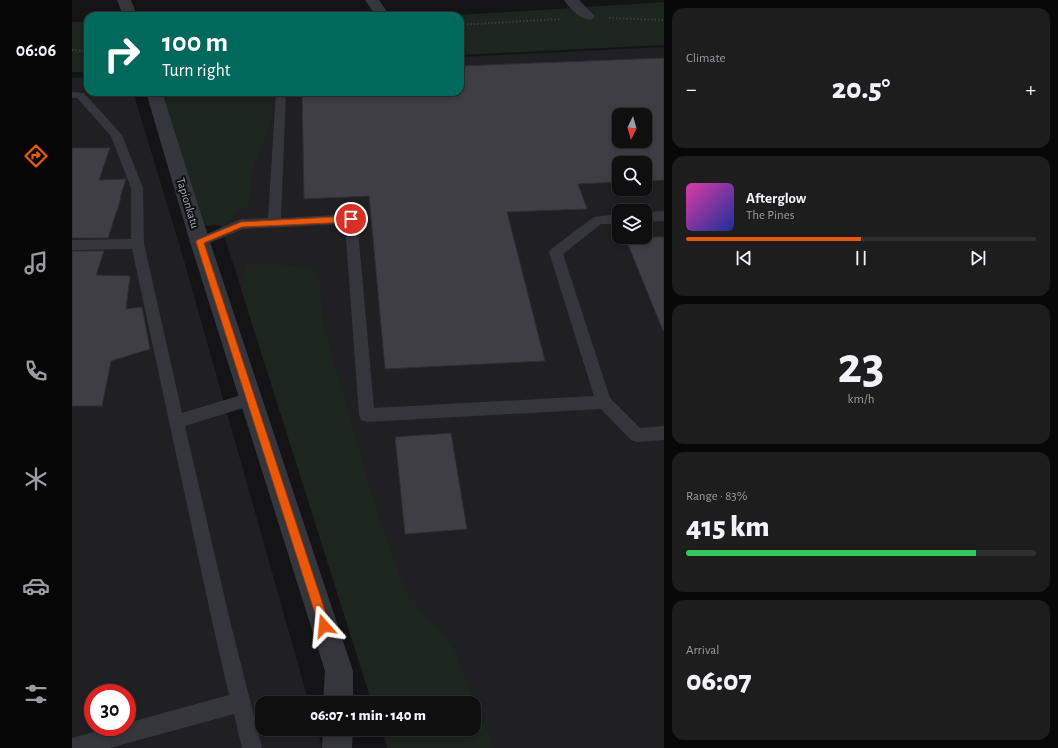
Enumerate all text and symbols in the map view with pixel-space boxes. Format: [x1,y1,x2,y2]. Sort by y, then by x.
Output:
icon: right [96,28,148,80]
text: 100 m [162,29,228,57]
text: 06:06 [16,42,56,60]
text: Climate [686,52,725,65]
text: Turn right [162,62,231,80]
text: 20.5° [832,74,890,104]
text: − [686,78,697,100]
text: + [1025,78,1036,100]
north arrow [612,108,652,148]
map controls [612,108,652,244]
icon: directions [22,142,50,170]
button: search [612,156,652,196]
street label: Tapionkatu [175,176,201,230]
text: Afterglow [746,191,806,206]
pin [334,202,368,236]
button: layers [612,204,652,244]
icon: arrive [340,208,362,230]
text: The Pines [746,209,795,222]
icon: previous [733,247,755,269]
icon: pause [850,247,872,269]
icon: next [967,247,989,269]
icon: music [22,249,50,277]
text: 23 [838,340,884,392]
icon: phone [22,357,50,385]
text: km/h [848,393,874,406]
icon: climate [22,465,50,493]
text: Range · 83% [686,490,747,503]
text: 415 km [686,512,770,542]
icon: car [22,572,50,600]
position arrow [303,605,345,647]
text: Arrival [686,644,719,657]
text: 06:07 [686,666,752,696]
icon: filters [22,680,50,708]
speed limit sign: 30 [84,684,136,736]
text: 06:07 · 1 min · 140 m [310,708,426,723]

